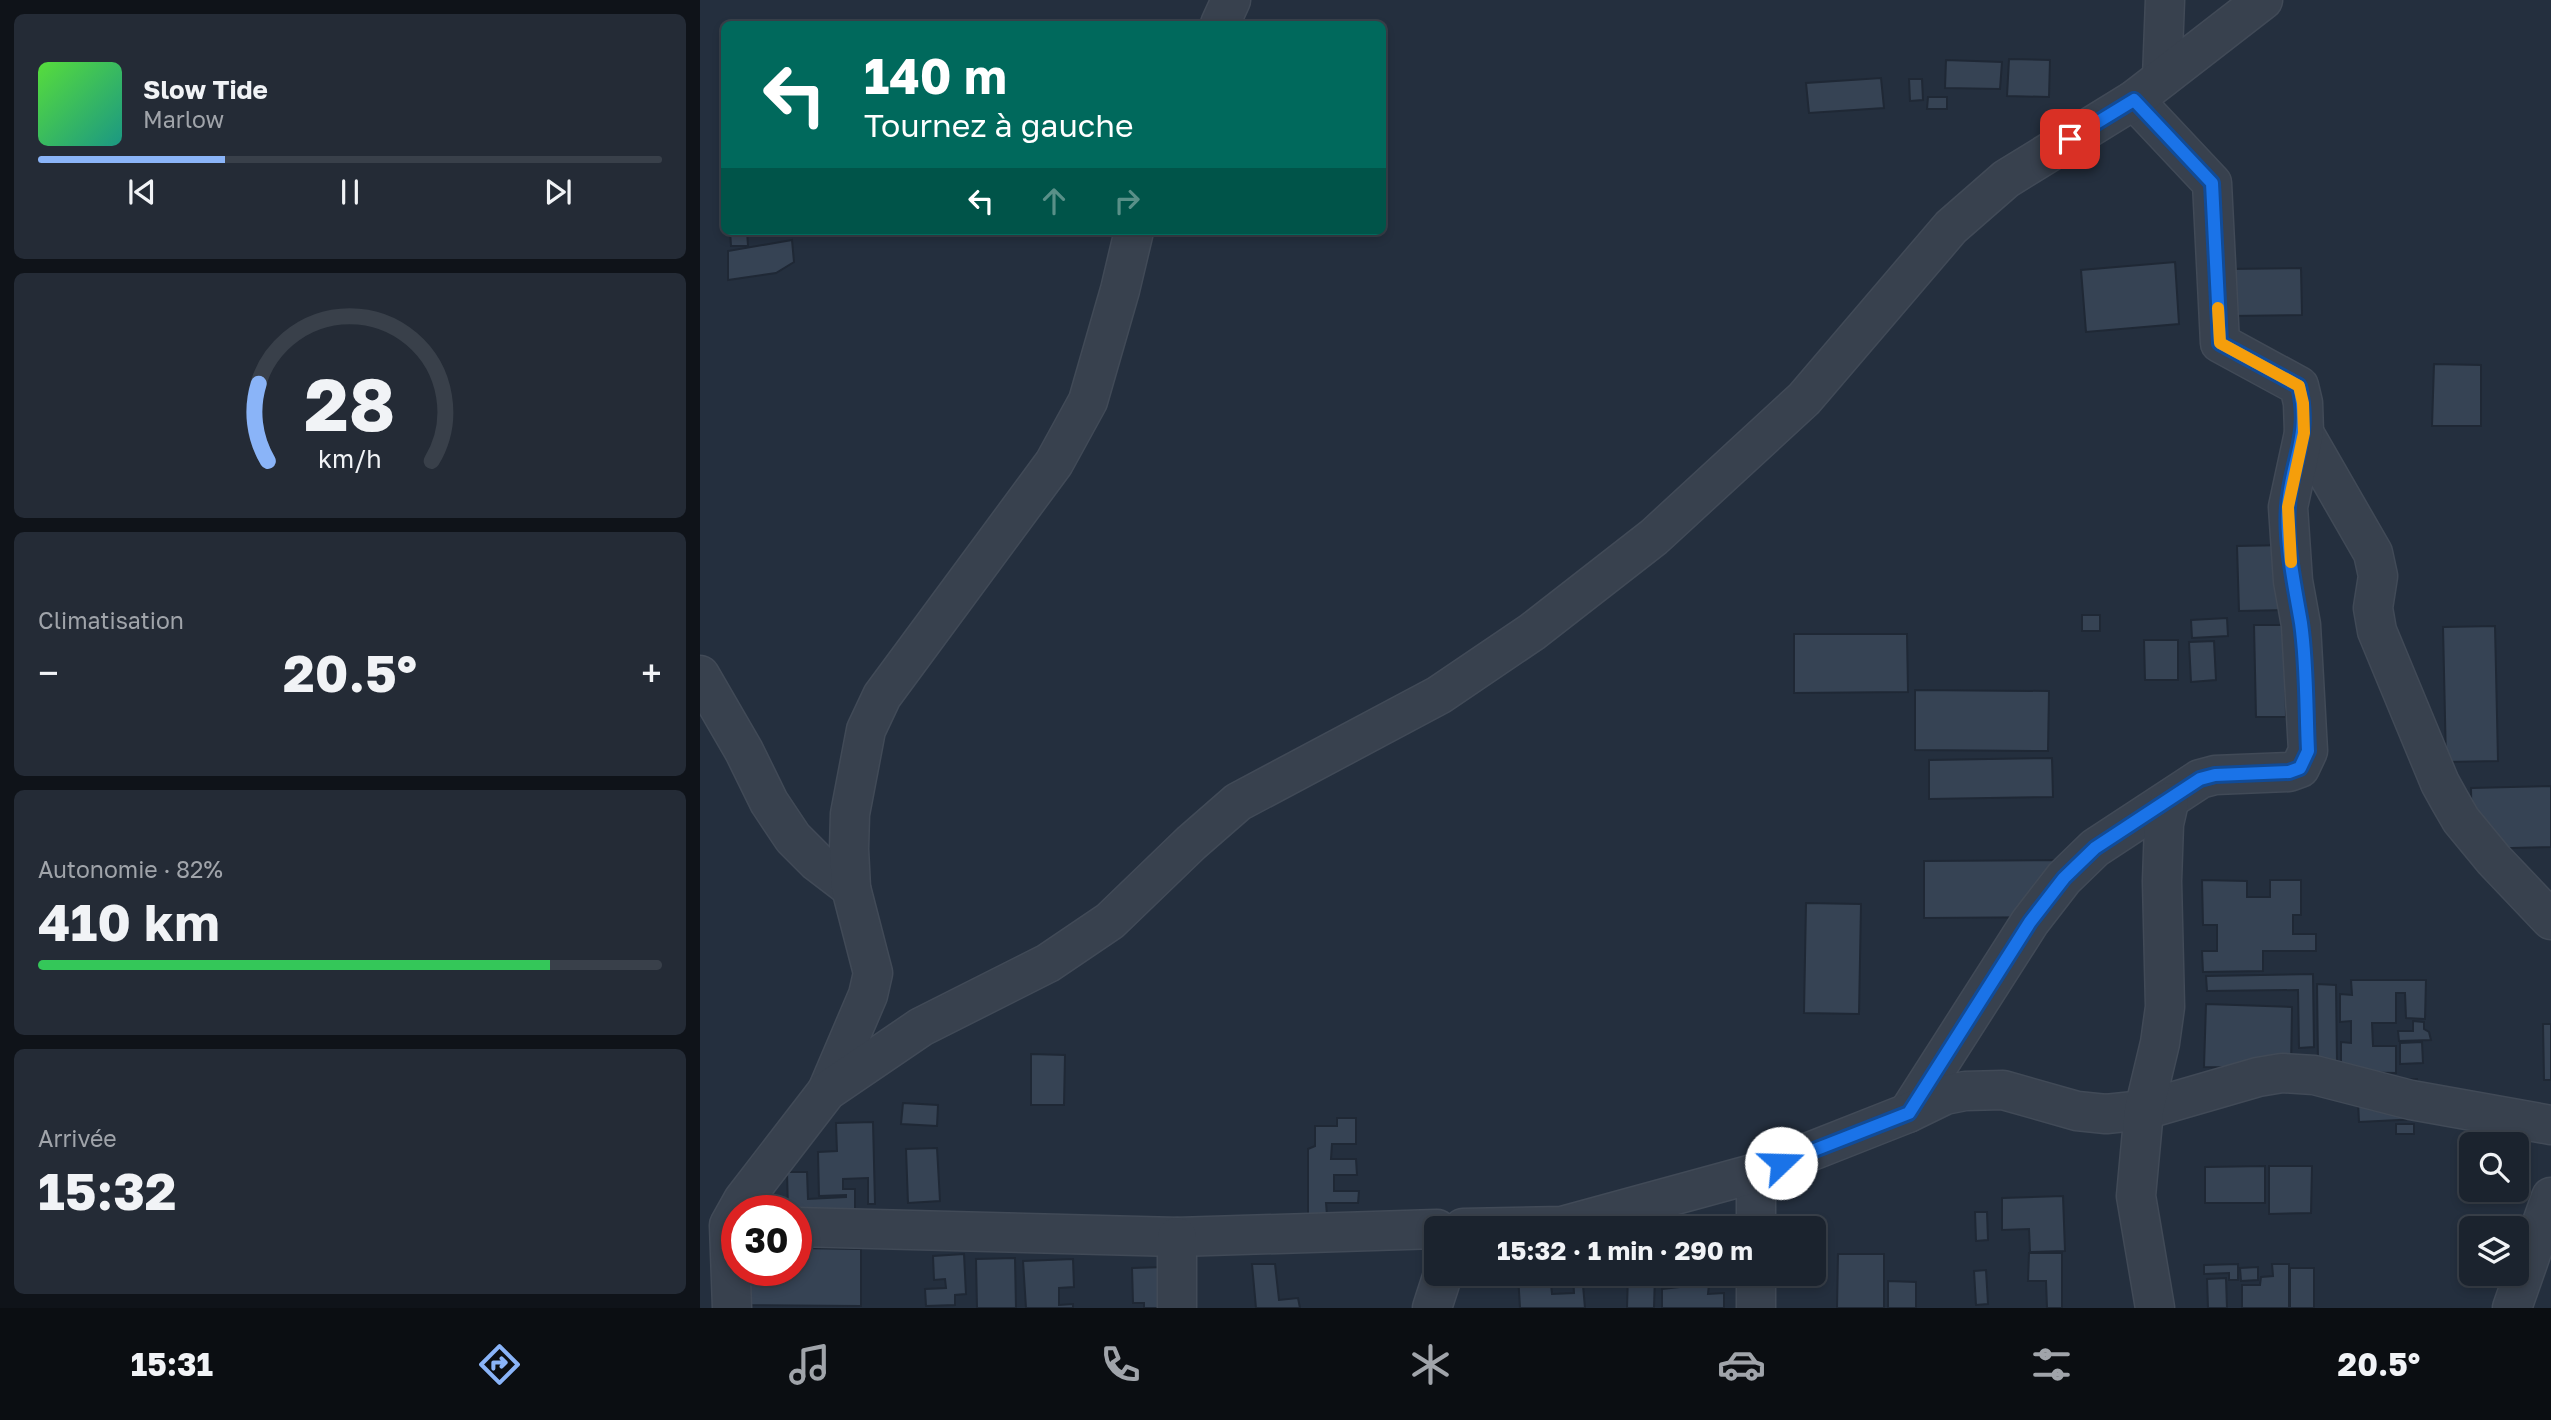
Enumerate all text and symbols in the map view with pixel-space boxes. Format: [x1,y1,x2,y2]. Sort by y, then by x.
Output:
text: 140 m [864,46,1007,105]
icon: left [749,49,840,140]
text: Slow Tide [143,74,268,105]
text: Marlow [143,105,224,133]
text: Tournez à gauche [864,106,1133,144]
pin [2040,109,2100,169]
icon: arrive [2051,120,2089,158]
icon: previous [123,173,161,211]
icon: pause [331,173,369,211]
icon: next [539,173,577,211]
icon: left [962,182,1000,220]
icon: ahead [1035,182,1073,220]
icon: right [1108,182,1146,220]
text: 28 [305,361,396,448]
text: km/h [318,443,382,474]
text: Climatisation [38,606,184,634]
text: 20.5° [283,641,417,703]
text: − [38,650,59,695]
text: + [641,650,662,695]
text: Autonomie · 82% [38,855,223,883]
text: 410 km [38,890,220,952]
text: Arrivée [38,1124,117,1152]
position arrow [1744,1126,1818,1200]
map controls [2459,1132,2529,1286]
button: search [2459,1132,2529,1202]
text: 15:32 [38,1159,177,1221]
speed limit sign: 30 [721,1195,812,1286]
button: layers [2459,1216,2529,1286]
text: 15:32 · 1 min · 290 m [1497,1235,1753,1266]
icon: directions [475,1340,524,1389]
icon: music [785,1340,834,1389]
icon: phone [1096,1340,1145,1389]
icon: climate [1406,1340,1455,1389]
icon: car [1717,1340,1766,1389]
icon: filters [2027,1340,2076,1389]
text: 15:31 [131,1345,213,1383]
text: 20.5° [2338,1345,2420,1383]

